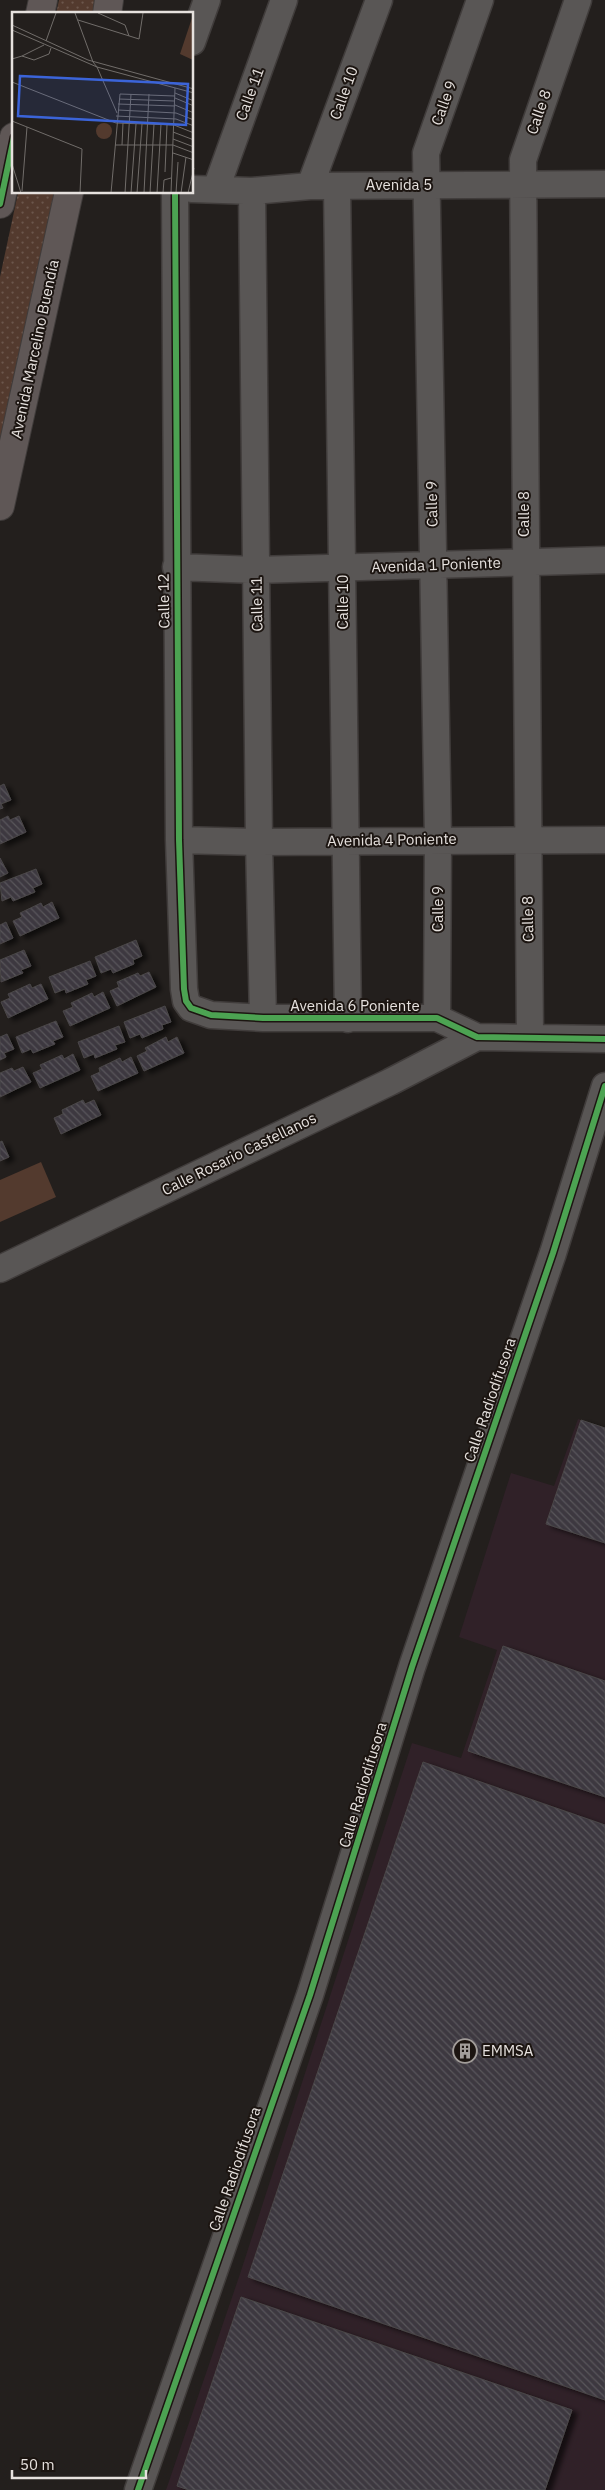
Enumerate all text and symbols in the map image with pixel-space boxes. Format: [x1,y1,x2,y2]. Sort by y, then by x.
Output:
inset map [12,12,194,194]
street label: Calle 10 [325,64,362,122]
street label: Calle 11 [231,65,268,123]
street label: Calle 9 [427,78,460,128]
street label: Calle 8 [522,87,555,137]
street label: Avenida 5 [366,175,432,194]
street label: Avenida Marcelino Buendía [6,258,63,440]
street label: Calle 9 [422,481,441,527]
street label: Calle 8 [514,491,533,537]
street label: Avenida 1 Poniente [371,553,501,576]
street label: Calle 12 [154,573,173,629]
street label: Calle 10 [333,574,352,630]
street label: Calle 11 [247,576,266,632]
street label: Avenida 4 Poniente [327,829,457,850]
street label: Calle 9 [428,886,447,932]
street label: Calle 8 [518,896,537,942]
street label: Avenida 6 Poniente [290,996,420,1015]
street label: Calle Rosario Castellanos [158,1108,319,1199]
street label: Calle Radiodifusora [459,1335,520,1465]
street label: Calle Radiodifusora [334,1720,391,1850]
building icon: EMMSA [452,2038,478,2064]
place label: EMMSA [482,2041,534,2060]
street label: Calle Radiodifusora [204,2104,265,2234]
scale bar [12,2448,146,2480]
text: 50 m [20,2455,55,2474]

